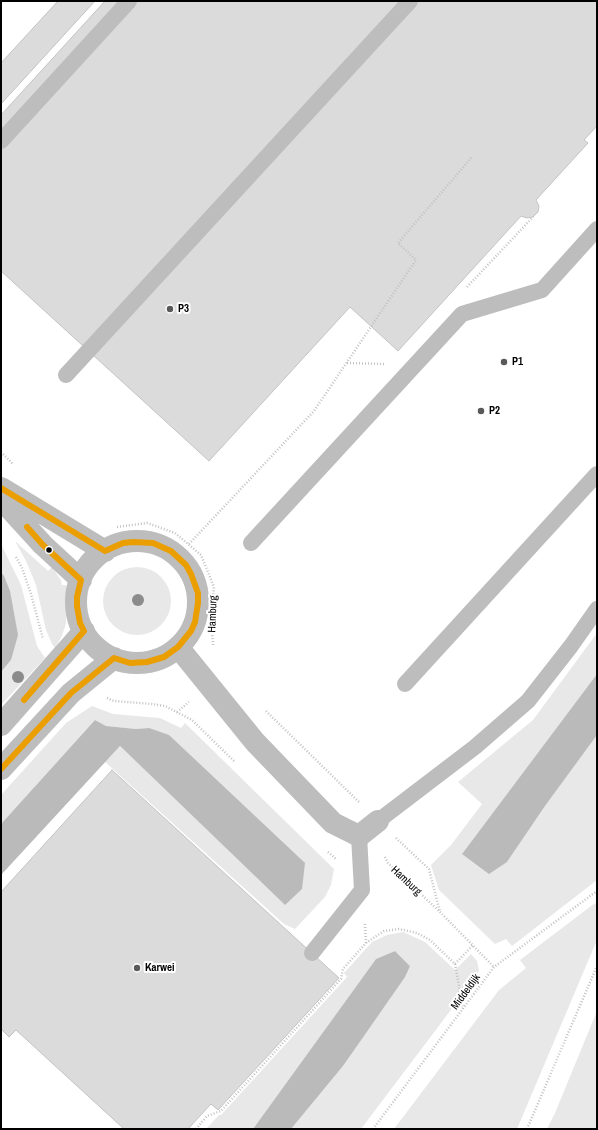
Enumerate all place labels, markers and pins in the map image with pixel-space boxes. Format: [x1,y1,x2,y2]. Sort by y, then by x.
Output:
place label: P3 [178,302,189,316]
marker: P3 [165,304,175,314]
place label: P1 [512,355,523,369]
marker: P1 [499,357,509,367]
place label: P2 [489,404,500,418]
marker: P2 [476,406,486,416]
unlabelled marker [44,545,54,555]
place label: Karwei [145,961,175,975]
marker: Karwei [132,963,142,973]

